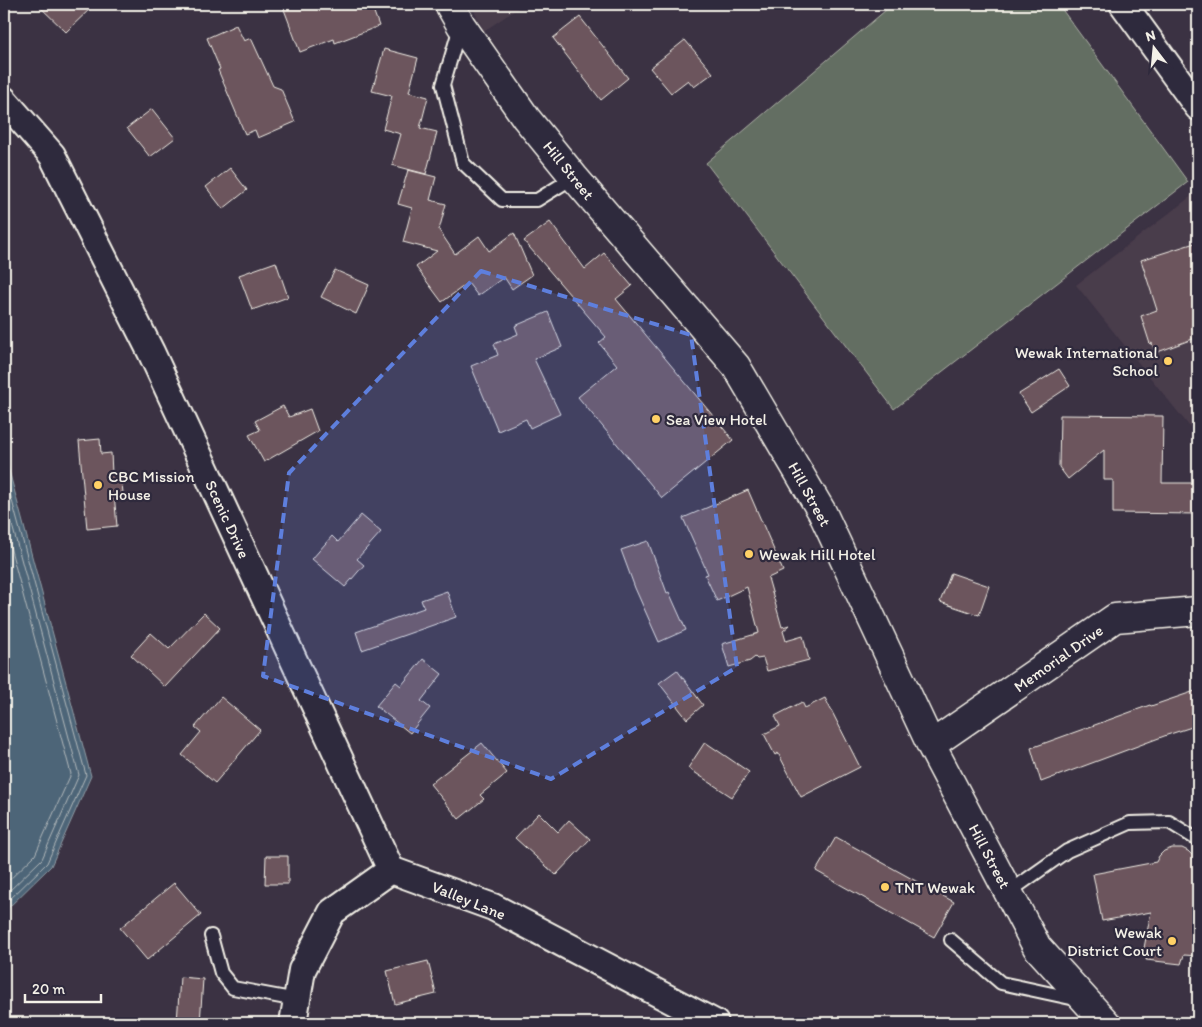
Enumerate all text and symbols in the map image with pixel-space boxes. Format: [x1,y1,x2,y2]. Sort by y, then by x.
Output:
north arrow [1130,22,1180,72]
text: N [1144,27,1157,45]
street label: Hill Street [539,137,598,204]
place label: Wewak International School [1015,343,1158,380]
marker: Wewak International School [1162,355,1174,367]
place label: Sea View Hotel [666,410,768,429]
marker: Sea View Hotel [650,413,662,425]
street label: Hill Street [784,459,835,530]
place label: CBC Mission House [108,467,195,504]
street label: Scenic Drive [201,477,254,561]
marker: CBC Mission House [92,479,104,491]
place label: Wewak Hill Hotel [759,545,876,564]
marker: Wewak Hill Hotel [743,548,755,560]
street label: Memorial Drive [1010,620,1107,696]
street label: Hill Street [965,821,1014,892]
street label: Valley Lane [429,877,509,924]
place label: TNT Wewak [895,878,975,897]
marker: TNT Wewak [879,881,891,893]
place label: Wewak District Court [1067,923,1162,960]
marker: Wewak District Court [1166,935,1178,947]
scale bar [25,972,101,1004]
text: 20 m [32,980,66,998]

